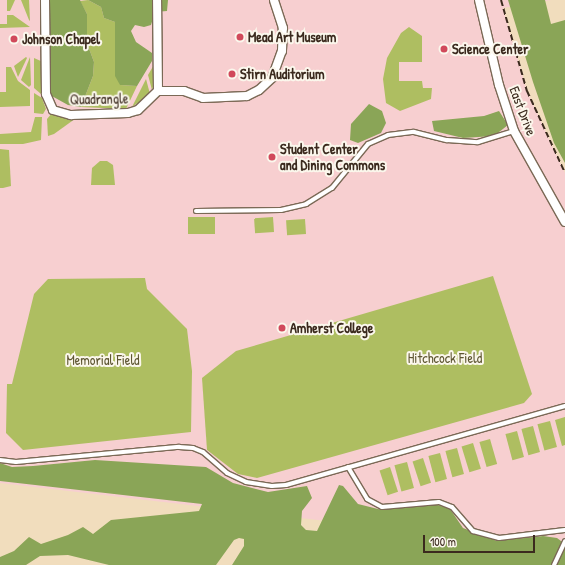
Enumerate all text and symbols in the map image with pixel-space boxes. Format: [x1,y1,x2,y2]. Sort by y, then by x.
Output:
place label: Mead Art Museum [248,29,336,45]
place label: Johnson Chapel [22,31,100,47]
marker: Mead Art Museum [235,32,245,42]
marker: Johnson Chapel [9,34,19,44]
place label: Science Center [452,41,528,57]
marker: Science Center [439,44,449,54]
place label: Stirn Auditorium [240,66,324,82]
marker: Stirn Auditorium [227,69,237,79]
street label: East Drive [506,84,540,138]
street label: Quadrangle [70,90,128,108]
place label: Student Center and Dining Commons [280,141,385,174]
marker: Student Center and Dining Commons [267,152,277,162]
place label: Amherst College [290,320,373,336]
marker: Amherst College [277,323,287,333]
park label: Hitchcock Field [408,350,482,366]
park label: Memorial Field [66,352,140,368]
scale bar [425,527,537,553]
text: 100 m [430,533,456,550]

